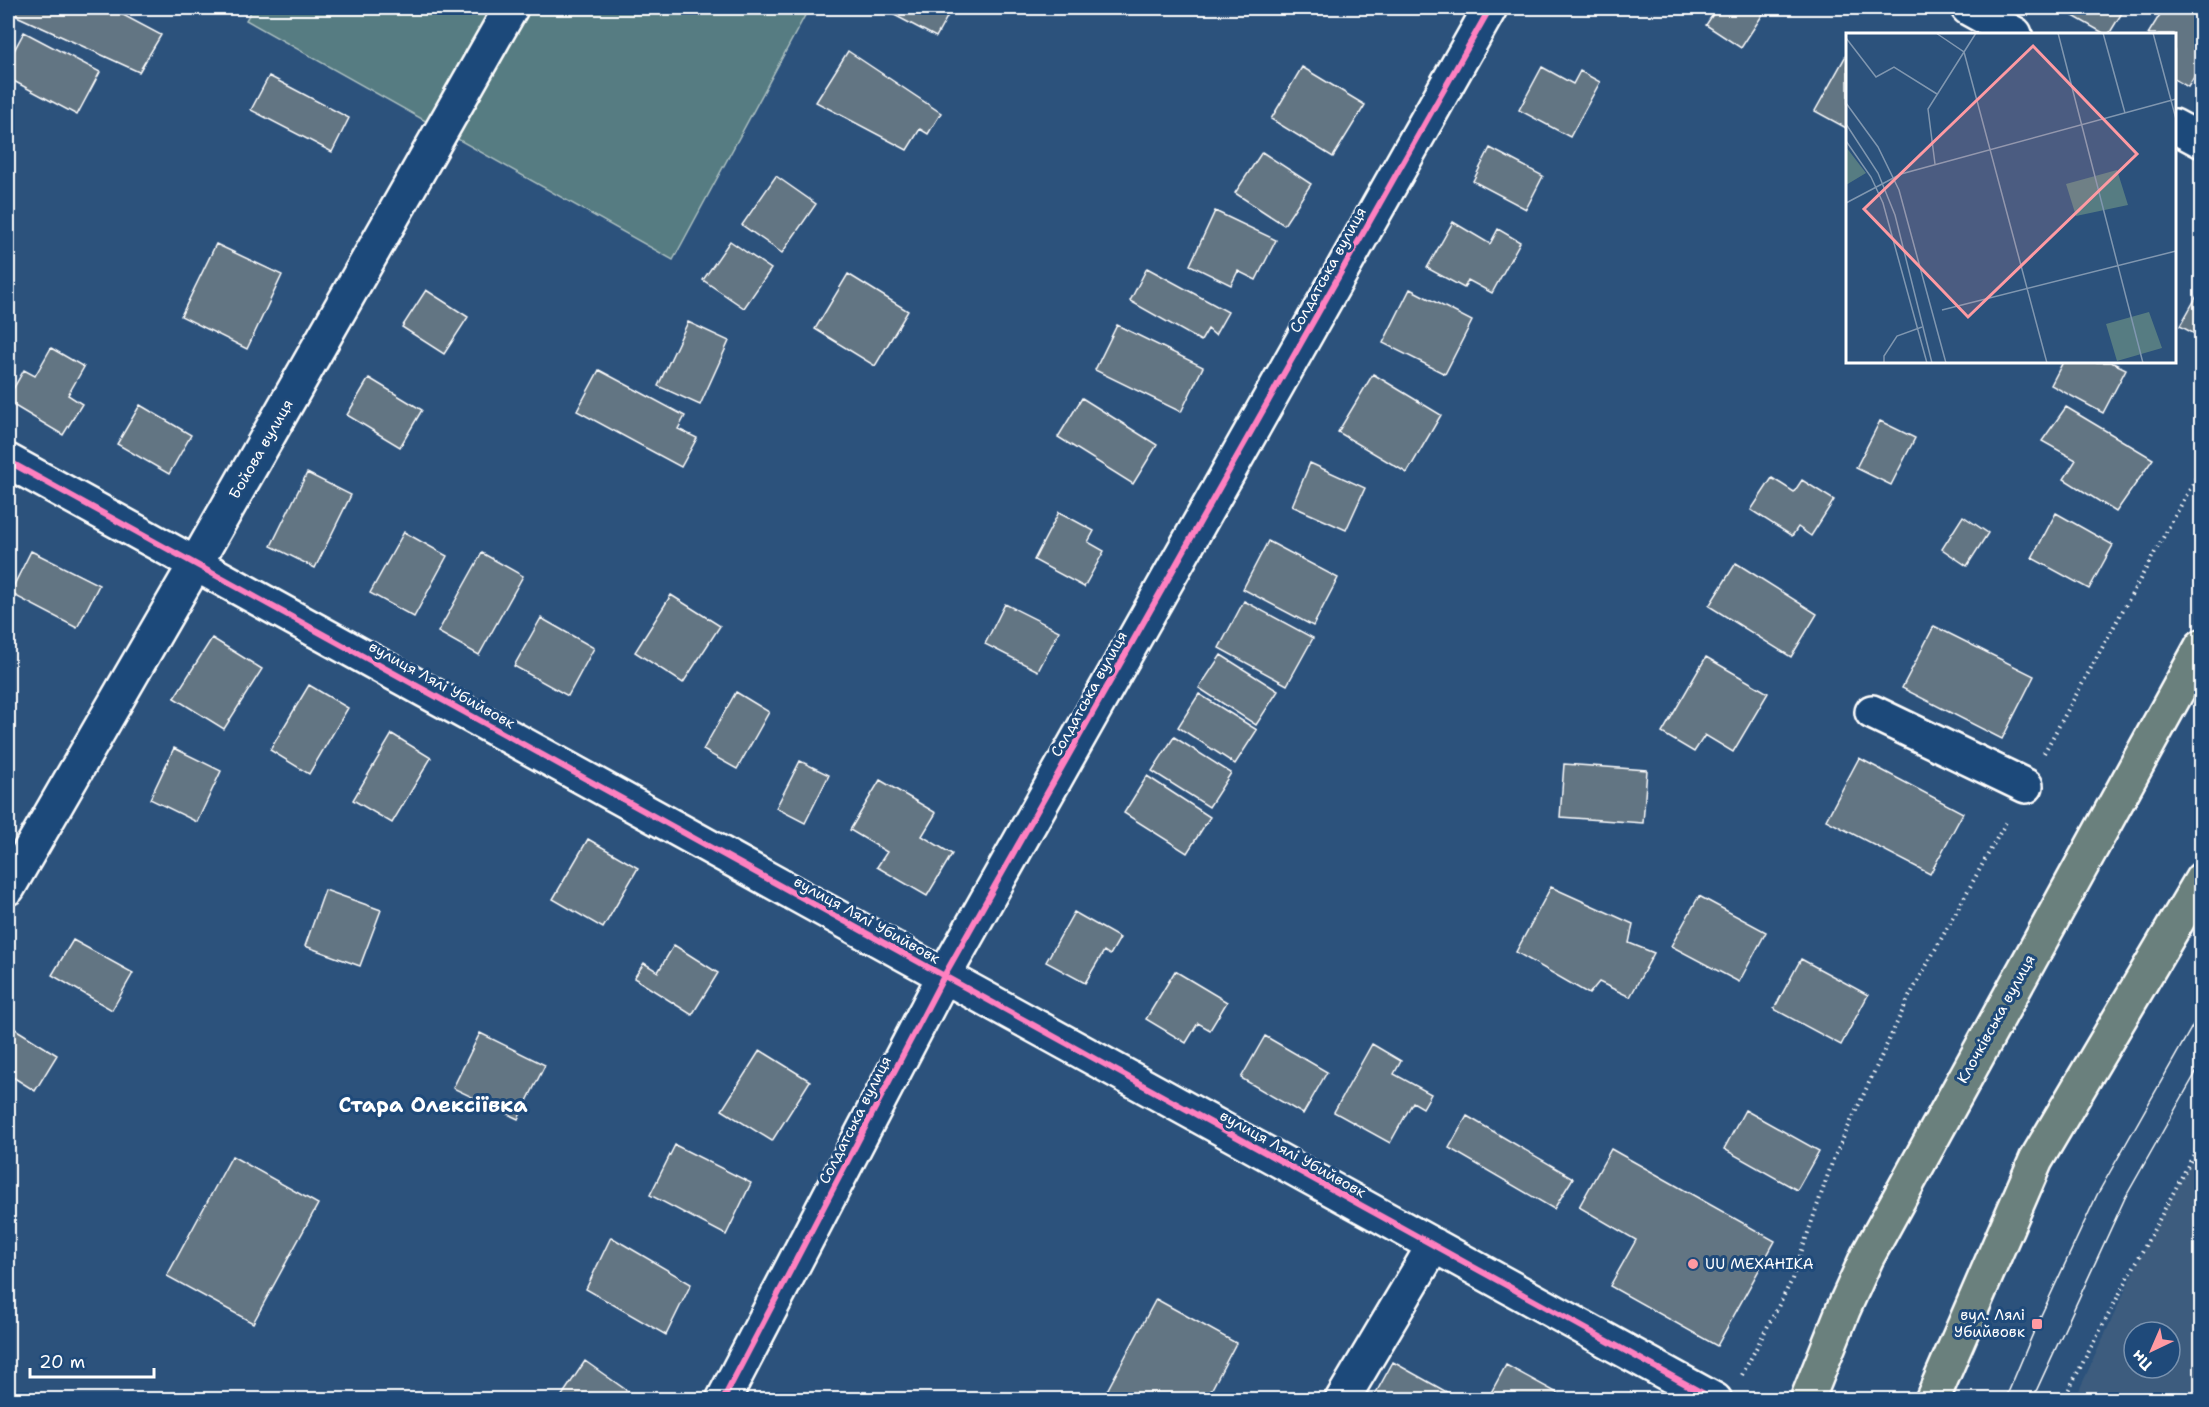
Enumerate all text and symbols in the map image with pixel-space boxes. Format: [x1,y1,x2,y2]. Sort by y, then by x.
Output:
inset map [1846,33,2176,363]
street label: Солдатська вулиця [1285,204,1371,336]
street label: Бойова вулиця [224,396,298,502]
street label: Солдатська вулиця [1046,628,1132,760]
street label: вулиця Лялі Убийвовк [365,636,519,734]
street label: вулиця Лялі Убийвовк [790,871,944,969]
street label: Клочківська вулиця [1952,951,2040,1087]
street label: Солдатська вулиця [814,1053,896,1187]
district label: Стара Олексіївка [338,1091,528,1119]
street label: вулиця Лялі Убийвовк [1216,1105,1370,1203]
place label: UU МЕХАНІКА [1705,1254,1814,1274]
marker: UU МЕХАНІКА [1686,1257,1700,1271]
place label: вул. Лялі Убийвовк [1954,1305,2025,1342]
marker: вул. Лялі Убийвовк [2030,1317,2044,1331]
north arrow [2122,1320,2182,1380]
scale bar [30,1341,154,1379]
text: Пн [2127,1346,2157,1375]
text: 20 m [39,1350,85,1374]

